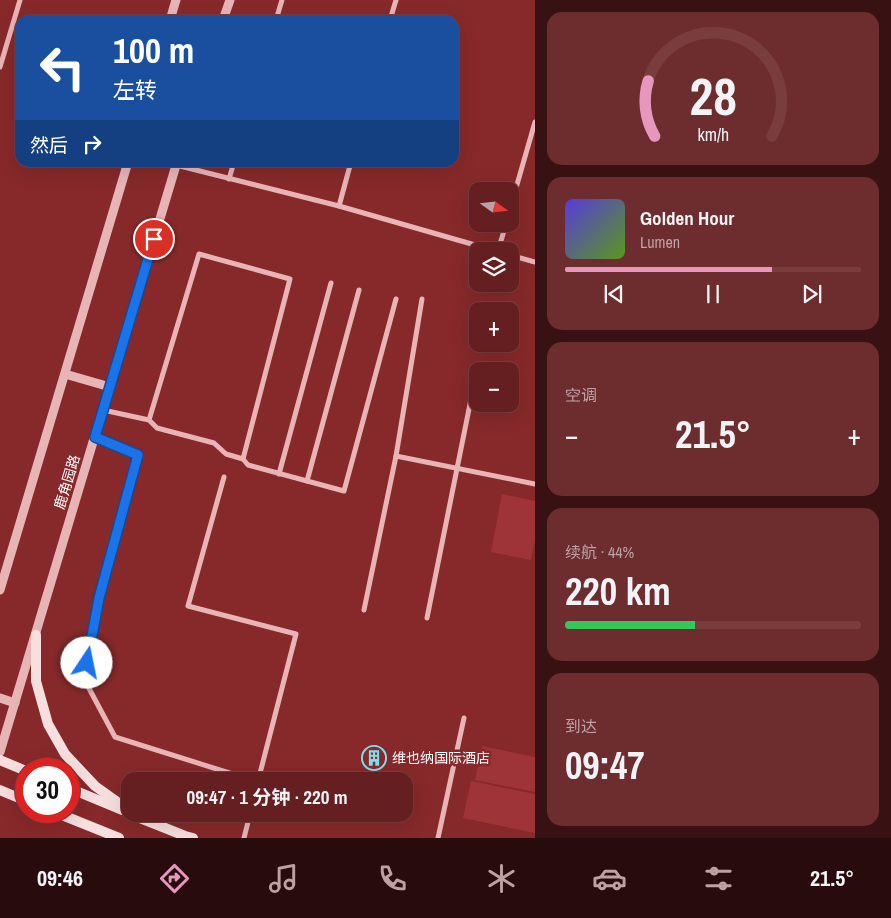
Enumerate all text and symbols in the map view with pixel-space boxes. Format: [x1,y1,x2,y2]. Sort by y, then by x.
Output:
text: 100 m [113,27,194,74]
icon: left [30,35,95,100]
text: 28 [689,61,737,131]
text: 左转 [113,75,157,105]
text: km/h [697,123,729,147]
icon: right [78,130,106,158]
text: 然后 [30,132,68,158]
north arrow [469,182,519,232]
map controls [469,182,519,412]
text: Golden Hour [640,205,734,231]
pin [133,218,175,260]
icon: arrive [140,225,168,253]
text: Lumen [640,231,680,253]
button: layers [469,242,519,292]
icon: previous [600,280,628,308]
icon: pause [699,280,727,308]
icon: next [798,280,826,308]
button: + [469,302,519,352]
button: − [469,362,519,412]
text: 空调 [565,384,597,406]
text: 21.5° [675,409,751,460]
text: − [565,416,578,454]
text: + [848,416,861,454]
street label: 鹿角园路 [50,453,84,511]
text: 续航 · 44% [565,541,634,563]
text: 220 km [565,566,671,617]
position arrow [60,636,112,688]
text: 到达 [565,715,597,737]
text: 09:47 [565,740,645,791]
building icon: 维也纳国际酒店 [361,745,387,771]
place label: 维也纳国际酒店 [392,749,490,767]
speed limit sign: 30 [15,758,80,823]
text: 09:47 · 1 分钟 · 220 m [186,784,348,810]
icon: directions [157,861,192,896]
icon: music [266,861,301,896]
icon: phone [375,861,410,896]
icon: climate [484,861,519,896]
icon: car [592,861,627,896]
icon: filters [701,861,736,896]
text: 09:46 [37,863,83,893]
text: 21.5° [810,863,854,893]

